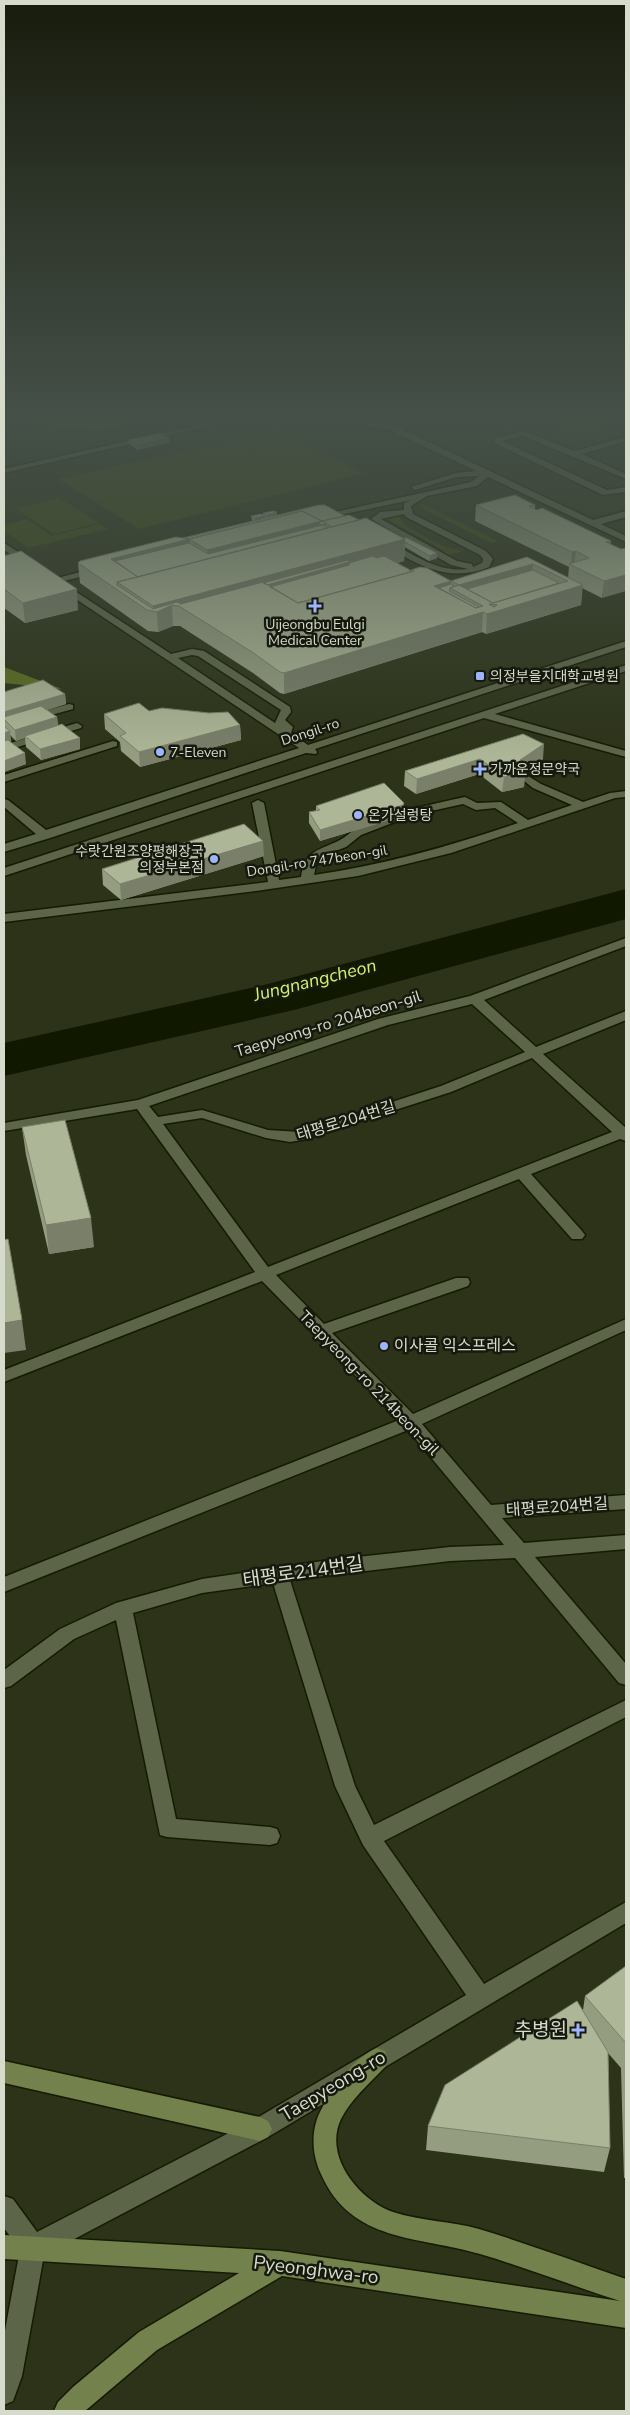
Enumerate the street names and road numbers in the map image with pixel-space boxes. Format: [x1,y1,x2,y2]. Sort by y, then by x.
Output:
street label: Dongil-ro [278,714,342,750]
street label: Dongil-ro 747beon-gil [245,840,390,882]
street label: Taepyeong-ro 204beon-gil [232,985,424,1063]
street label: 태평로204번길 [294,1096,398,1146]
street label: Taepyeong-ro 214beon-gil [294,1306,444,1460]
street label: 태평로204번길 [505,1492,609,1522]
street label: 태평로214번길 [241,1551,365,1593]
street label: Taepyeong-ro [275,2044,391,2128]
street label: Pyeonghwa-ro [252,2249,380,2291]

